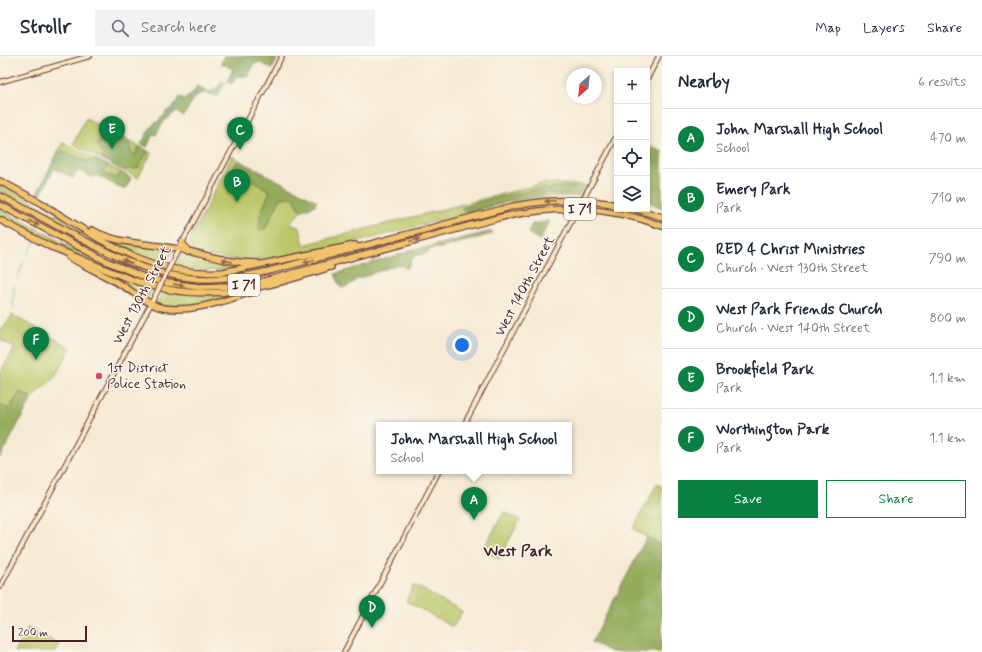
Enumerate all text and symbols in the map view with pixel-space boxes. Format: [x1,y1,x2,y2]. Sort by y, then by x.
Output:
search box [95,10,375,46]
text: Strollr [20,15,71,40]
icon: search [109,17,131,39]
text: Search here [141,18,217,38]
text: Map [815,19,841,37]
text: Layers [863,19,905,37]
text: Share [927,19,962,37]
north arrow [566,68,602,104]
map controls [614,68,650,212]
button: + [614,68,650,104]
text: Nearby [678,71,730,93]
text: 6 results [918,74,966,91]
button: − [614,104,650,140]
pin: E [99,116,125,149]
pin: C [227,117,253,150]
text: John Marshall High School [716,120,883,140]
text: A [687,130,695,147]
text: 470 m [930,130,966,147]
button: locate [614,140,650,176]
text: School [716,140,750,157]
pin: B [224,169,250,202]
button: layers [614,176,650,212]
text: Emery Park [716,180,791,200]
text: B [687,190,695,207]
text: 710 m [931,190,966,207]
one-way arrow [544,197,556,204]
road number: I 71 [564,198,596,220]
text: Park [716,200,742,217]
one-way arrow [29,220,40,226]
street label: West 140th Street [491,232,559,339]
one-way arrow [409,237,421,243]
text: RED 4 Christ Ministries [716,240,865,260]
street label: West 130th Street [109,242,176,347]
text: C [686,250,696,267]
text: 790 m [929,250,966,267]
one-way arrow [121,258,133,264]
one-way arrow [221,258,233,264]
one-way arrow [302,258,315,264]
text: Church · West 130th Street [716,260,868,277]
road number: I 71 [228,274,260,296]
one-way arrow [173,282,185,288]
text: West Park Friends Church [716,300,882,320]
text: D [687,310,695,327]
text: 800 m [930,310,966,327]
text: Church · West 140th Street [716,320,870,337]
pin: F [23,327,49,360]
your location [452,335,472,355]
place label: 1st District Police Station [107,359,186,393]
text: Brookfield Park [716,360,814,380]
text: E [687,370,695,387]
text: 1.1 km [929,370,966,387]
marker: 1st District Police Station [94,371,104,381]
text: Park [716,380,742,397]
text: Worthington Park [716,420,829,440]
popup [376,422,572,474]
text: John Marshall High School [391,430,557,450]
text: F [688,430,694,447]
text: 1.1 km [929,430,966,447]
text: Park [716,440,742,457]
text: School [391,450,424,467]
button: Save [678,480,818,518]
button: Share [826,480,966,518]
pin: A [461,487,487,520]
district label: West Park [483,541,553,562]
pin: D [359,595,385,628]
scale bar [12,624,87,643]
text: 200 m [18,626,48,640]

